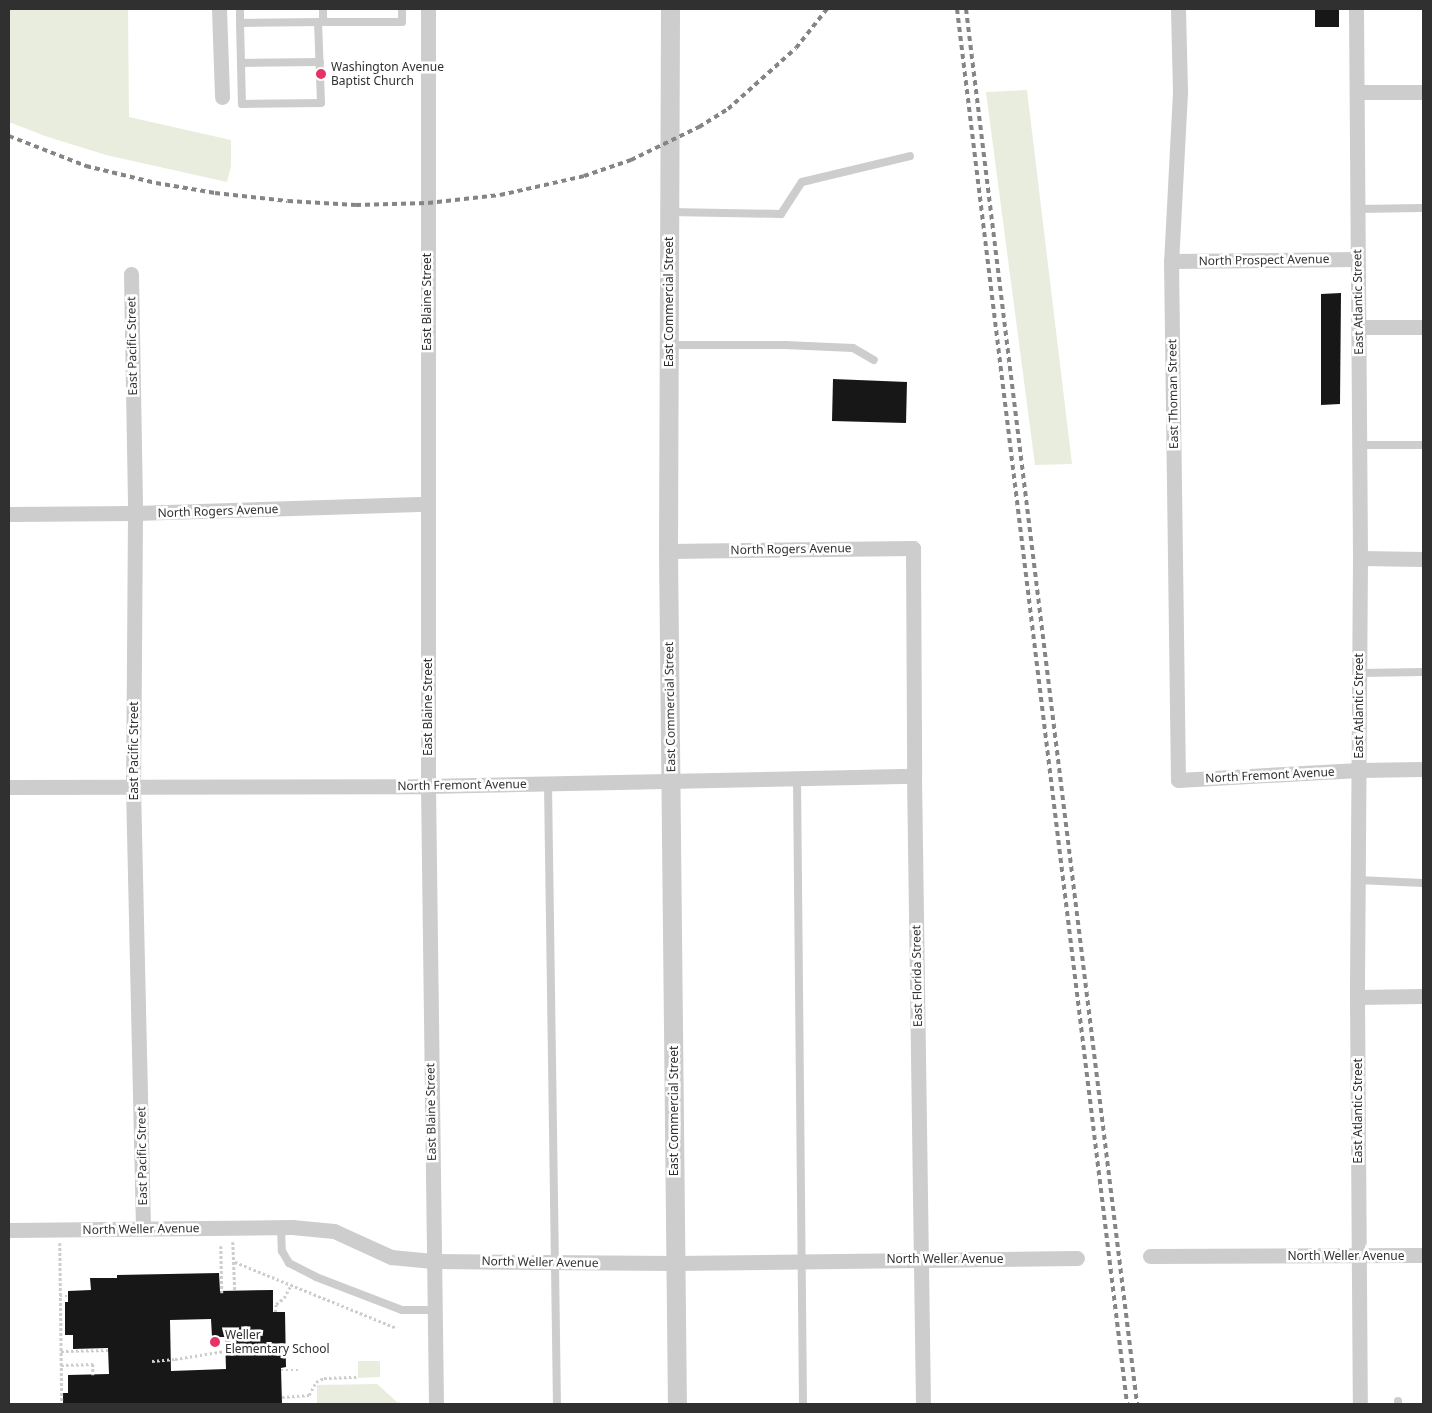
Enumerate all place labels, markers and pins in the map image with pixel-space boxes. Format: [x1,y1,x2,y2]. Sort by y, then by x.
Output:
place label: Washington Avenue Baptist Church [331,60,444,88]
marker: Washington Avenue Baptist Church [315,68,327,80]
place label: Weller Elementary School [225,1328,330,1356]
marker: Weller Elementary School [209,1336,221,1348]

